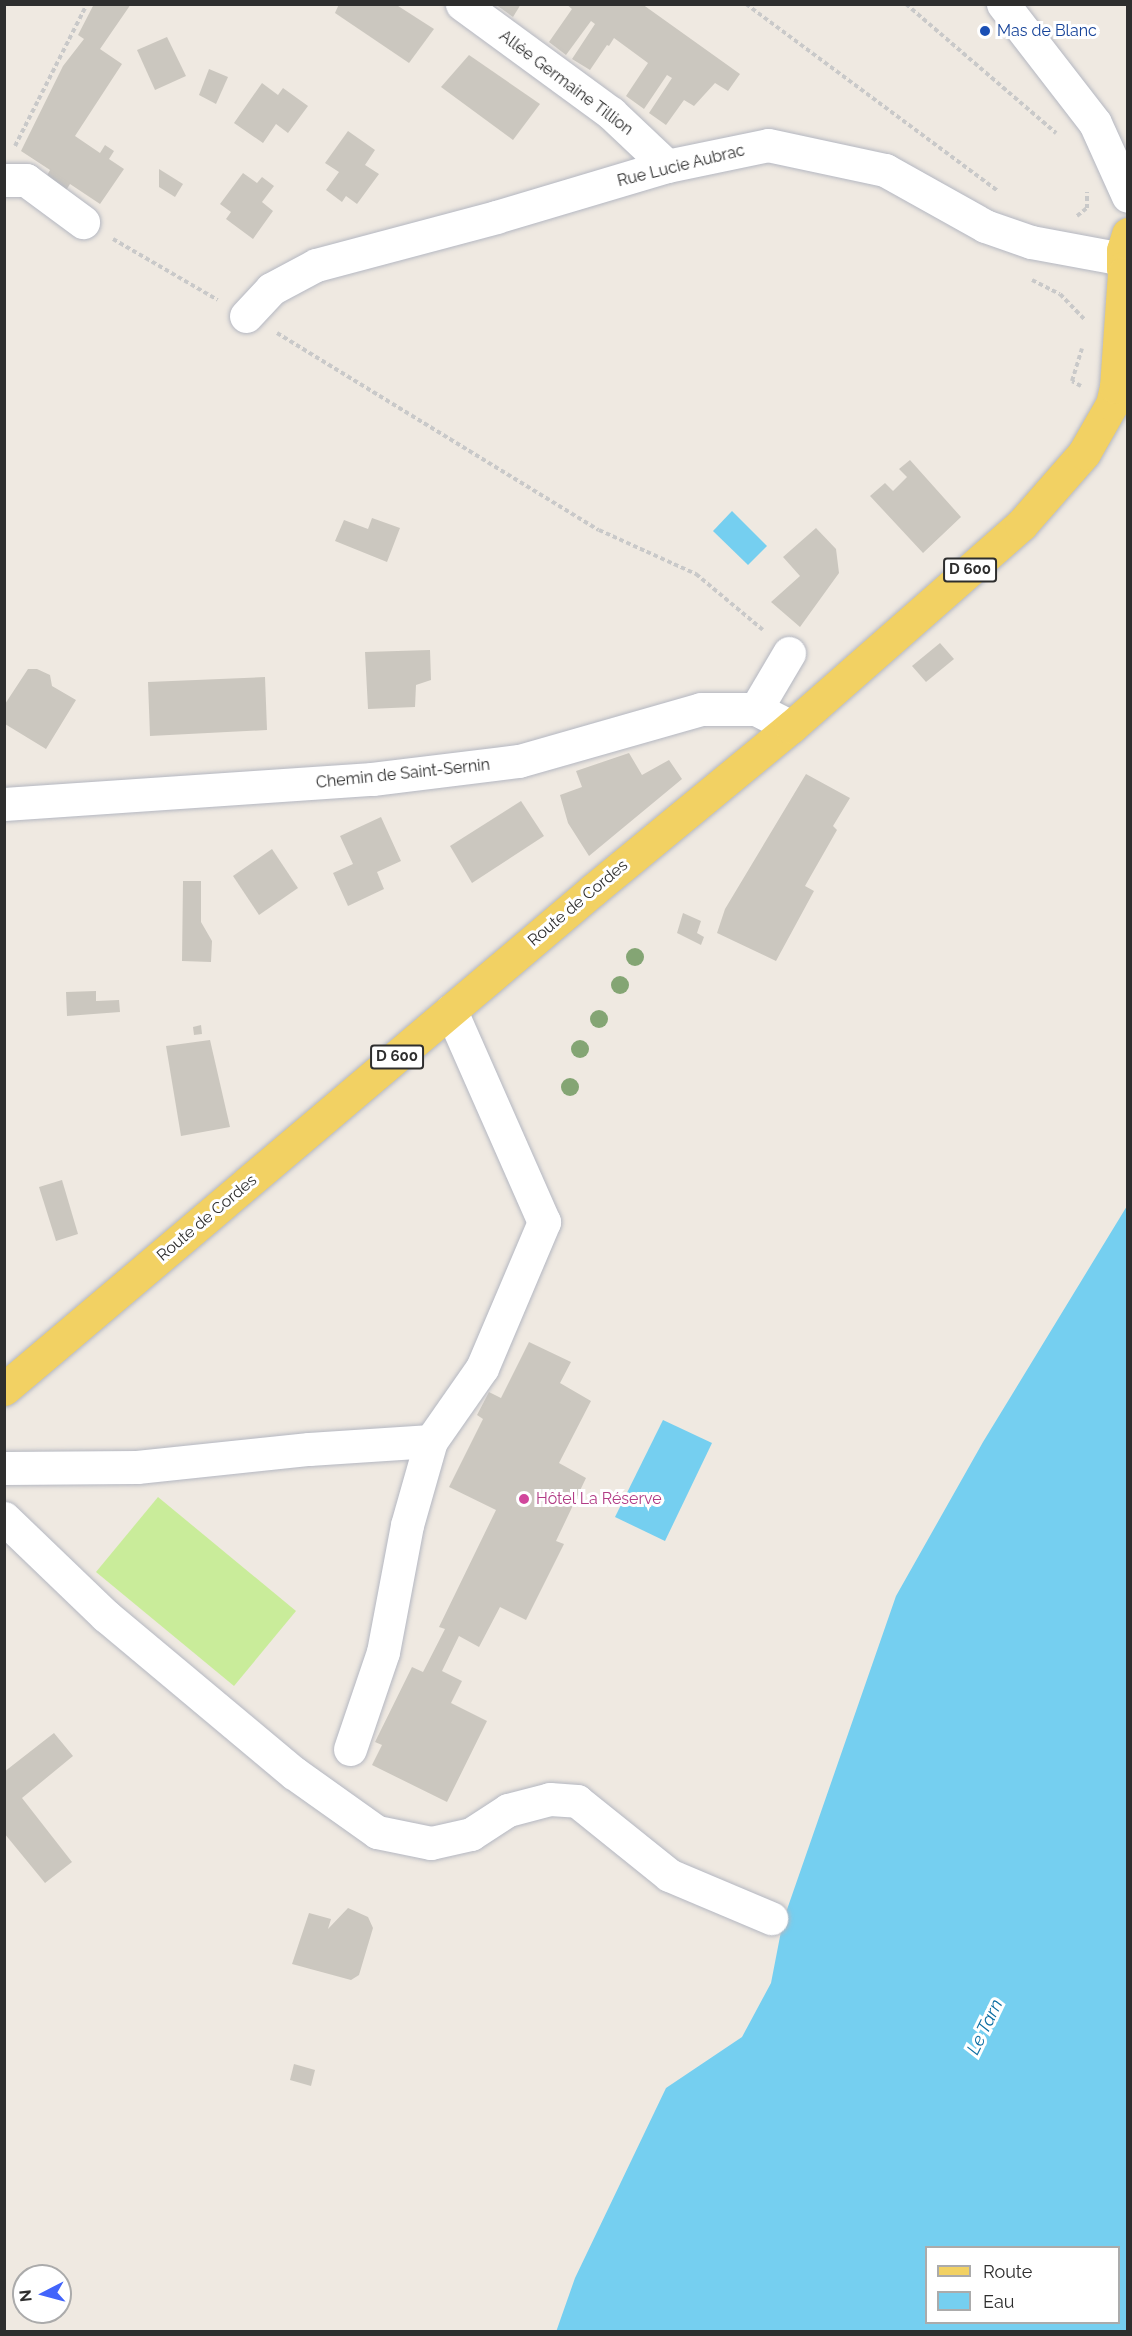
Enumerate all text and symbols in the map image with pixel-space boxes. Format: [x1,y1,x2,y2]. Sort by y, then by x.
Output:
place label: Mas de Blanc [997,21,1097,41]
marker: Mas de Blanc [978,24,992,38]
street label: Allée Germaine Tillion [495,26,637,140]
street label: Rue Lucie Aubrac [615,141,747,191]
road number: D 600 [943,558,997,582]
street label: Chemin de Saint-Sernin [315,755,491,793]
street label: Route de Cordes [524,856,632,950]
road number: D 600 [370,1045,424,1069]
street label: Route de Cordes [153,1171,261,1265]
place label: Hôtel La Réserve [536,1489,662,1509]
marker: Hôtel La Réserve [517,1492,531,1506]
water label: Le Tarn [962,1996,1008,2058]
legend [925,2246,1120,2324]
text: Route [983,2261,1032,2282]
north arrow [12,2264,72,2324]
text: N [16,2289,36,2303]
text: Eau [983,2291,1014,2312]

